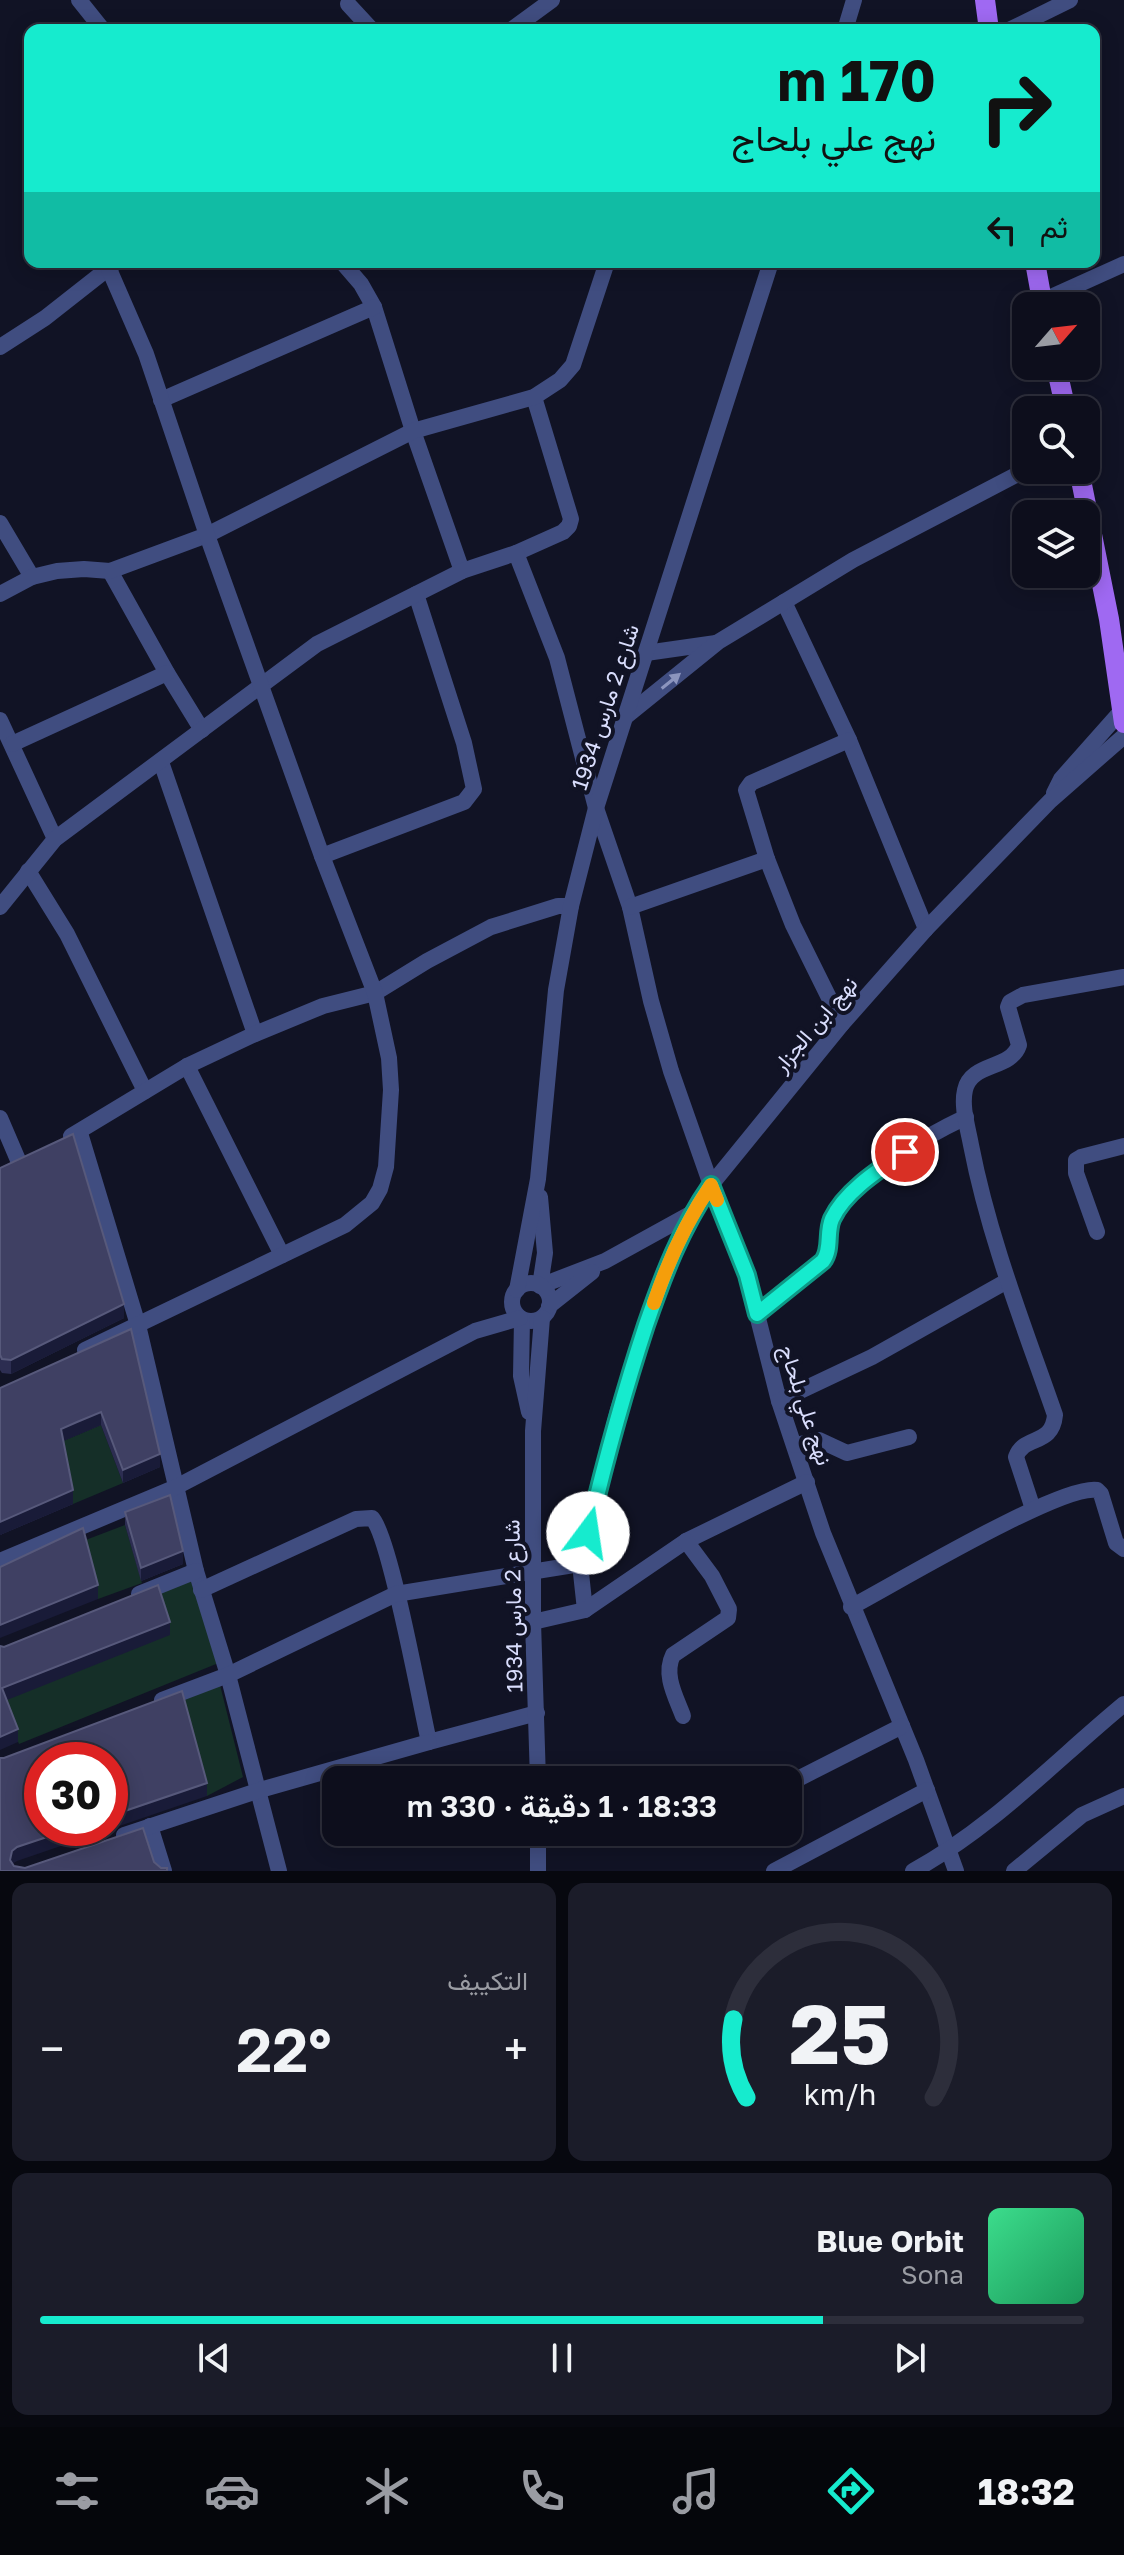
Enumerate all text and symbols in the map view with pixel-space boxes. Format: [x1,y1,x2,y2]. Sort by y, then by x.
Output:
text: 170 m [777,46,936,113]
icon: right [964,56,1068,160]
text: نهج علي بلحاج [731,116,936,159]
icon: left [980,208,1024,252]
text: ثم [1040,209,1068,245]
north arrow [1012,292,1100,380]
map controls [1012,292,1100,588]
button: search [1012,396,1100,484]
button: layers [1012,500,1100,588]
street label: شارع 2 مارس 1934 [565,620,646,794]
one-way arrow [661,673,681,689]
street label: نهج ابن الجزار [766,970,864,1079]
pin [871,1118,939,1186]
icon: arrive [883,1130,927,1174]
street label: نهج علي بلحاج [769,1341,839,1470]
position arrow [546,1491,630,1575]
street label: شارع 2 مارس 1934 [497,1519,530,1693]
speed limit sign: 30 [24,1742,128,1846]
text: 18:33 · 1 دقيقة · 330 m [407,1788,717,1824]
text: التكييف [447,1965,528,1996]
text: 25 [789,1982,891,2082]
text: 22° [236,2013,332,2085]
text: − [40,2022,64,2075]
text: + [504,2022,528,2075]
text: km/h [804,2077,876,2111]
text: Blue Orbit [816,2223,964,2259]
text: Sona [901,2259,964,2290]
icon: previous [192,2336,236,2380]
icon: pause [540,2336,584,2380]
icon: next [888,2336,932,2380]
icon: filters [49,2463,105,2519]
icon: car [204,2463,260,2519]
icon: climate [359,2463,415,2519]
icon: phone [514,2463,570,2519]
icon: music [668,2463,724,2519]
icon: directions [823,2463,879,2519]
text: 18:32 [978,2470,1075,2513]

